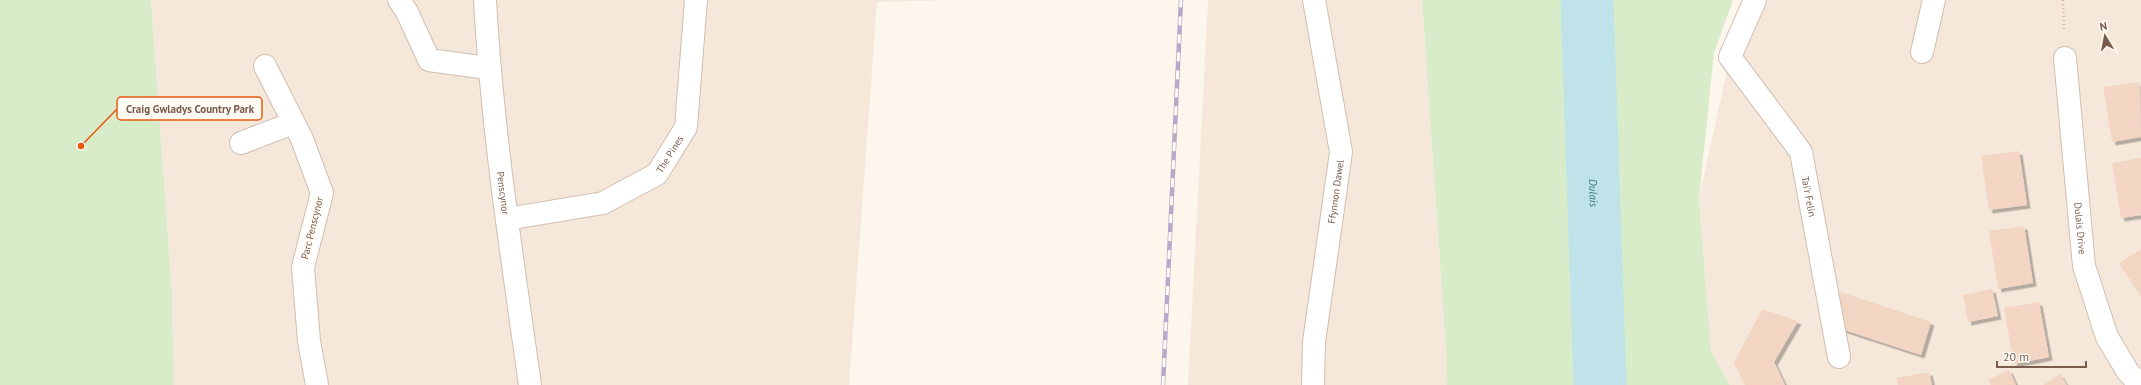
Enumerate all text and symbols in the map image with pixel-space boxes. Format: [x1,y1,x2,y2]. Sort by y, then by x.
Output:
north arrow [2085,16,2125,56]
text: N [2098,19,2108,34]
callout: Craig Gwladys Country Park [117,97,262,120]
text: Craig Gwladys Country Park [126,102,255,116]
street label: The Pines [653,133,686,175]
street label: Ffynnon Dawel [1324,159,1346,224]
street label: Penscynor [494,171,513,216]
street label: Tai'r Felin [1799,175,1819,218]
water label: Dulais [1586,179,1601,208]
street label: Parc Penscynor [298,195,326,261]
street label: Dulais Drive [2072,202,2089,255]
scale bar [1997,343,2086,369]
text: 20 m [2003,349,2029,364]

